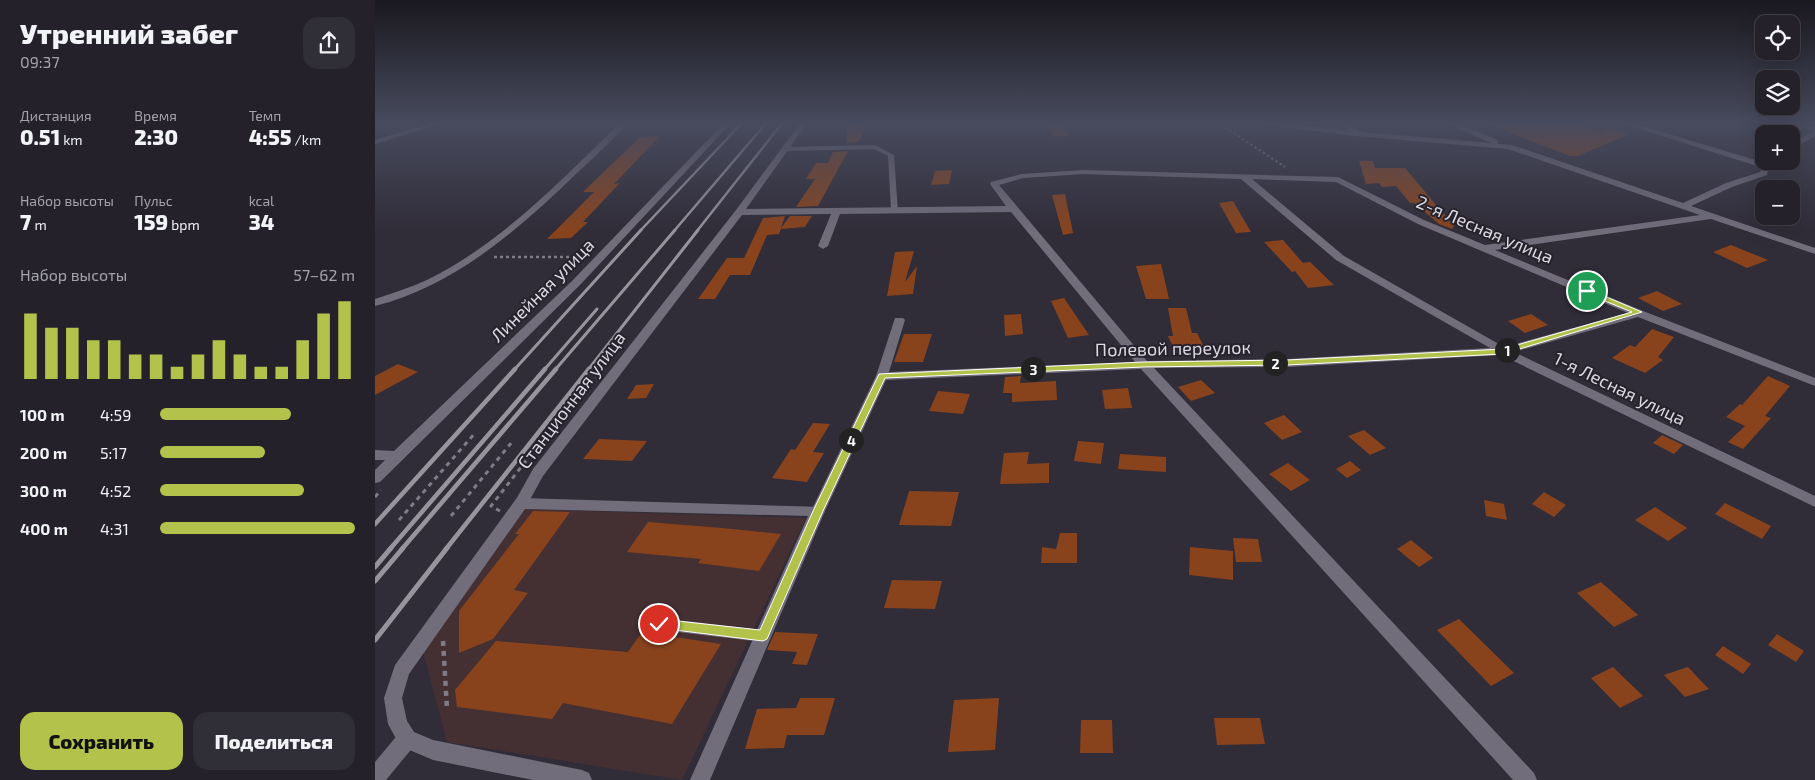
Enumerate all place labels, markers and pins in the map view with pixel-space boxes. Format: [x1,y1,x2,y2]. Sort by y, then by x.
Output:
pin [1566,270,1608,312]
pin: 1 [1495,338,1519,362]
pin: 2 [1263,350,1287,376]
pin: 3 [1021,356,1045,382]
pin: 4 [839,428,863,452]
pin [638,603,680,645]

